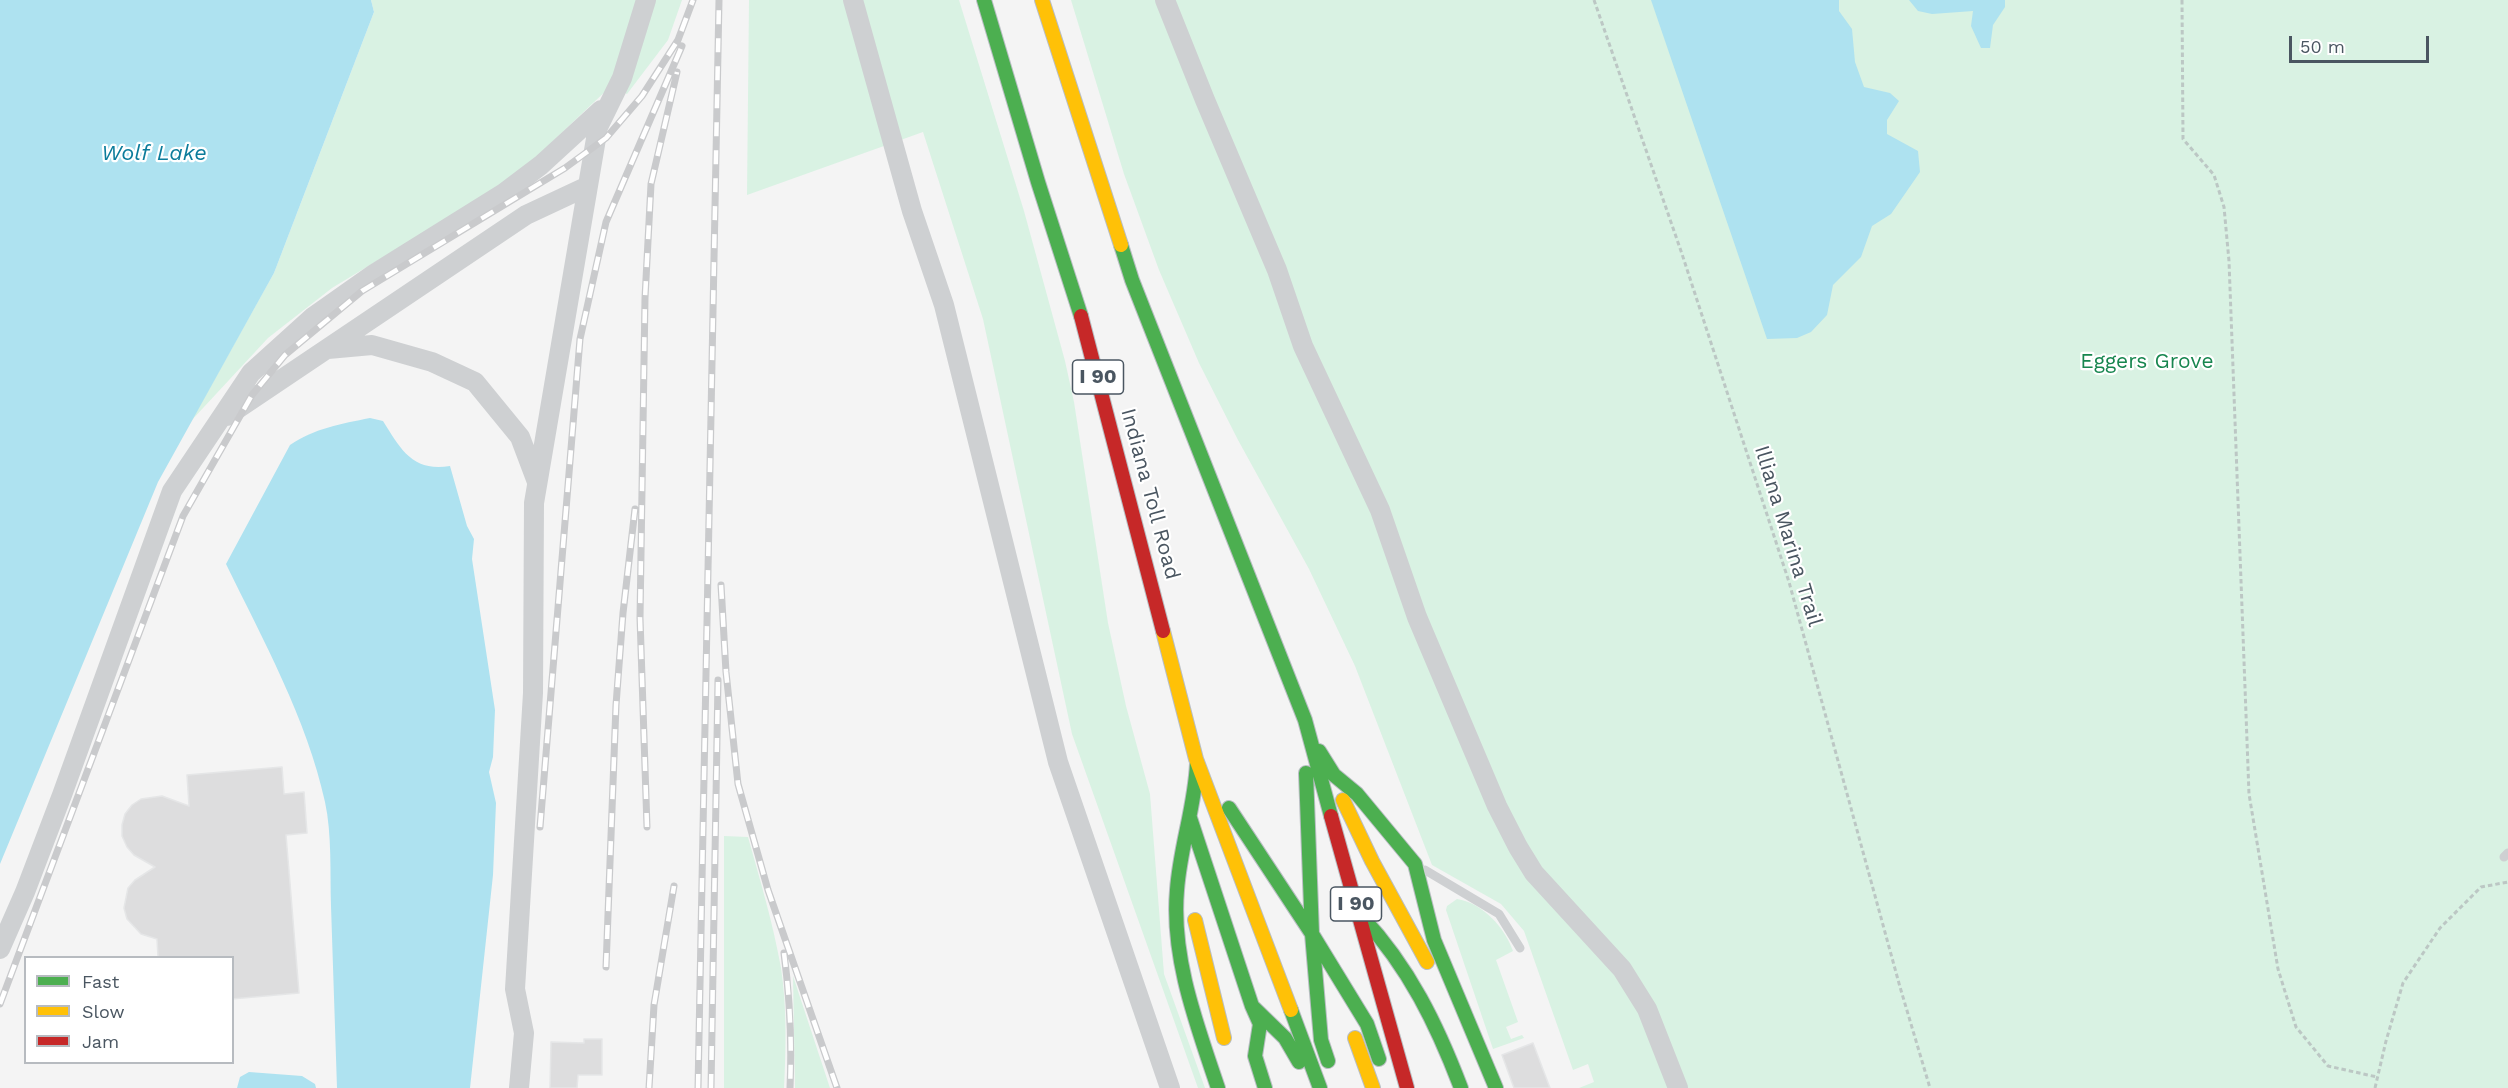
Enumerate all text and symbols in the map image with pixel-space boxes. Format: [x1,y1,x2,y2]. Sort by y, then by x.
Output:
scale bar [2292,24,2432,62]
text: 50 m [2300,36,2345,57]
water label: Wolf Lake [101,141,207,167]
park label: Eggers Grove [2080,349,2214,375]
road number: I 90 [1072,360,1124,394]
street label: Indiana Toll Road [1115,406,1185,582]
street label: Illiana Marina Trail [1749,443,1827,629]
road number: I 90 [1330,887,1382,921]
legend [24,956,234,1064]
text: Fast [82,971,119,992]
text: Slow [82,1001,125,1022]
text: Jam [82,1031,119,1052]

